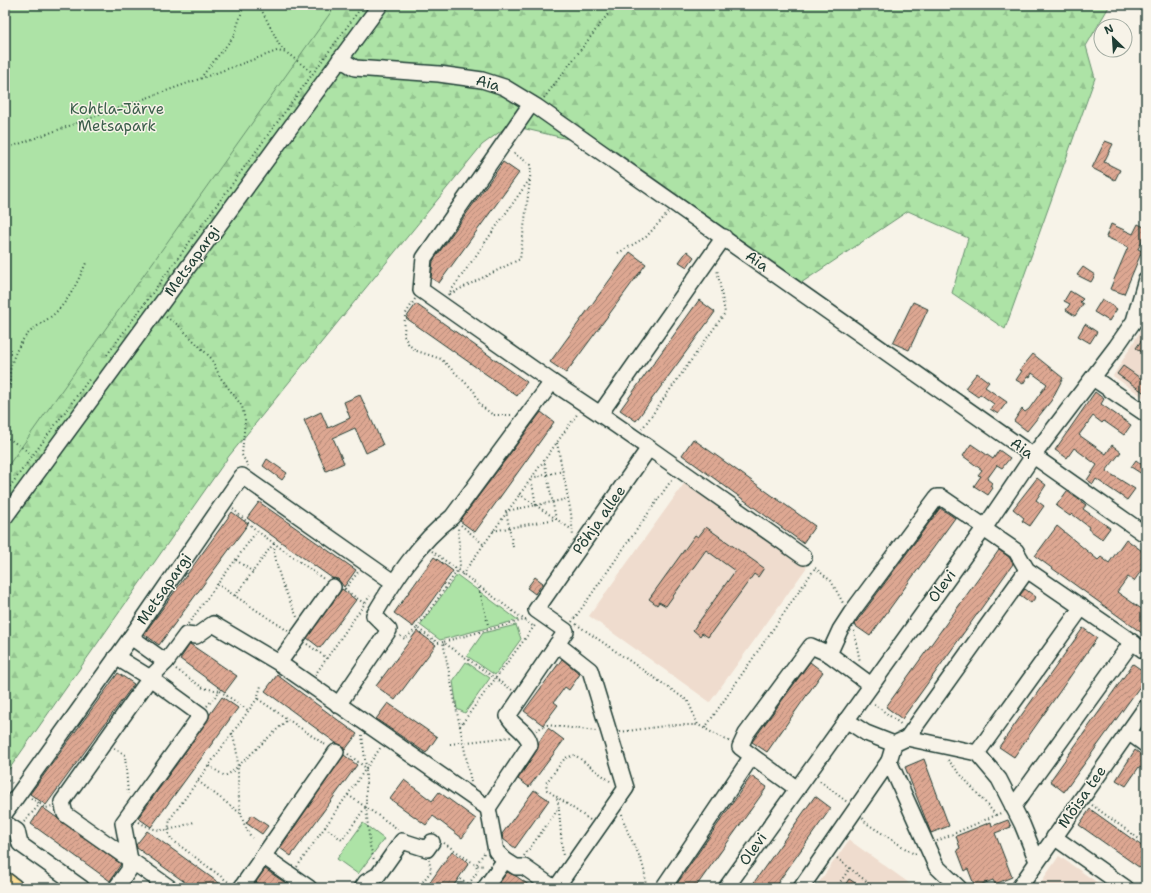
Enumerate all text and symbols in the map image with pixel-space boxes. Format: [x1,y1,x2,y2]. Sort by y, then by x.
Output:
north arrow [1093,18,1133,58]
text: N [1102,21,1116,38]
street label: Aia [474,70,503,96]
park label: Kohtla-Järve Metsapark [70,99,164,136]
street label: Metsapargi [160,222,224,300]
street label: Aia [741,246,773,276]
street label: Aia [1006,433,1038,464]
street label: Põhja allee [568,482,630,558]
street label: Metsapargi [132,549,196,629]
street label: Olevi [923,566,961,606]
street label: Mõisa tee [1053,762,1111,832]
street label: Olevi [735,829,771,869]

